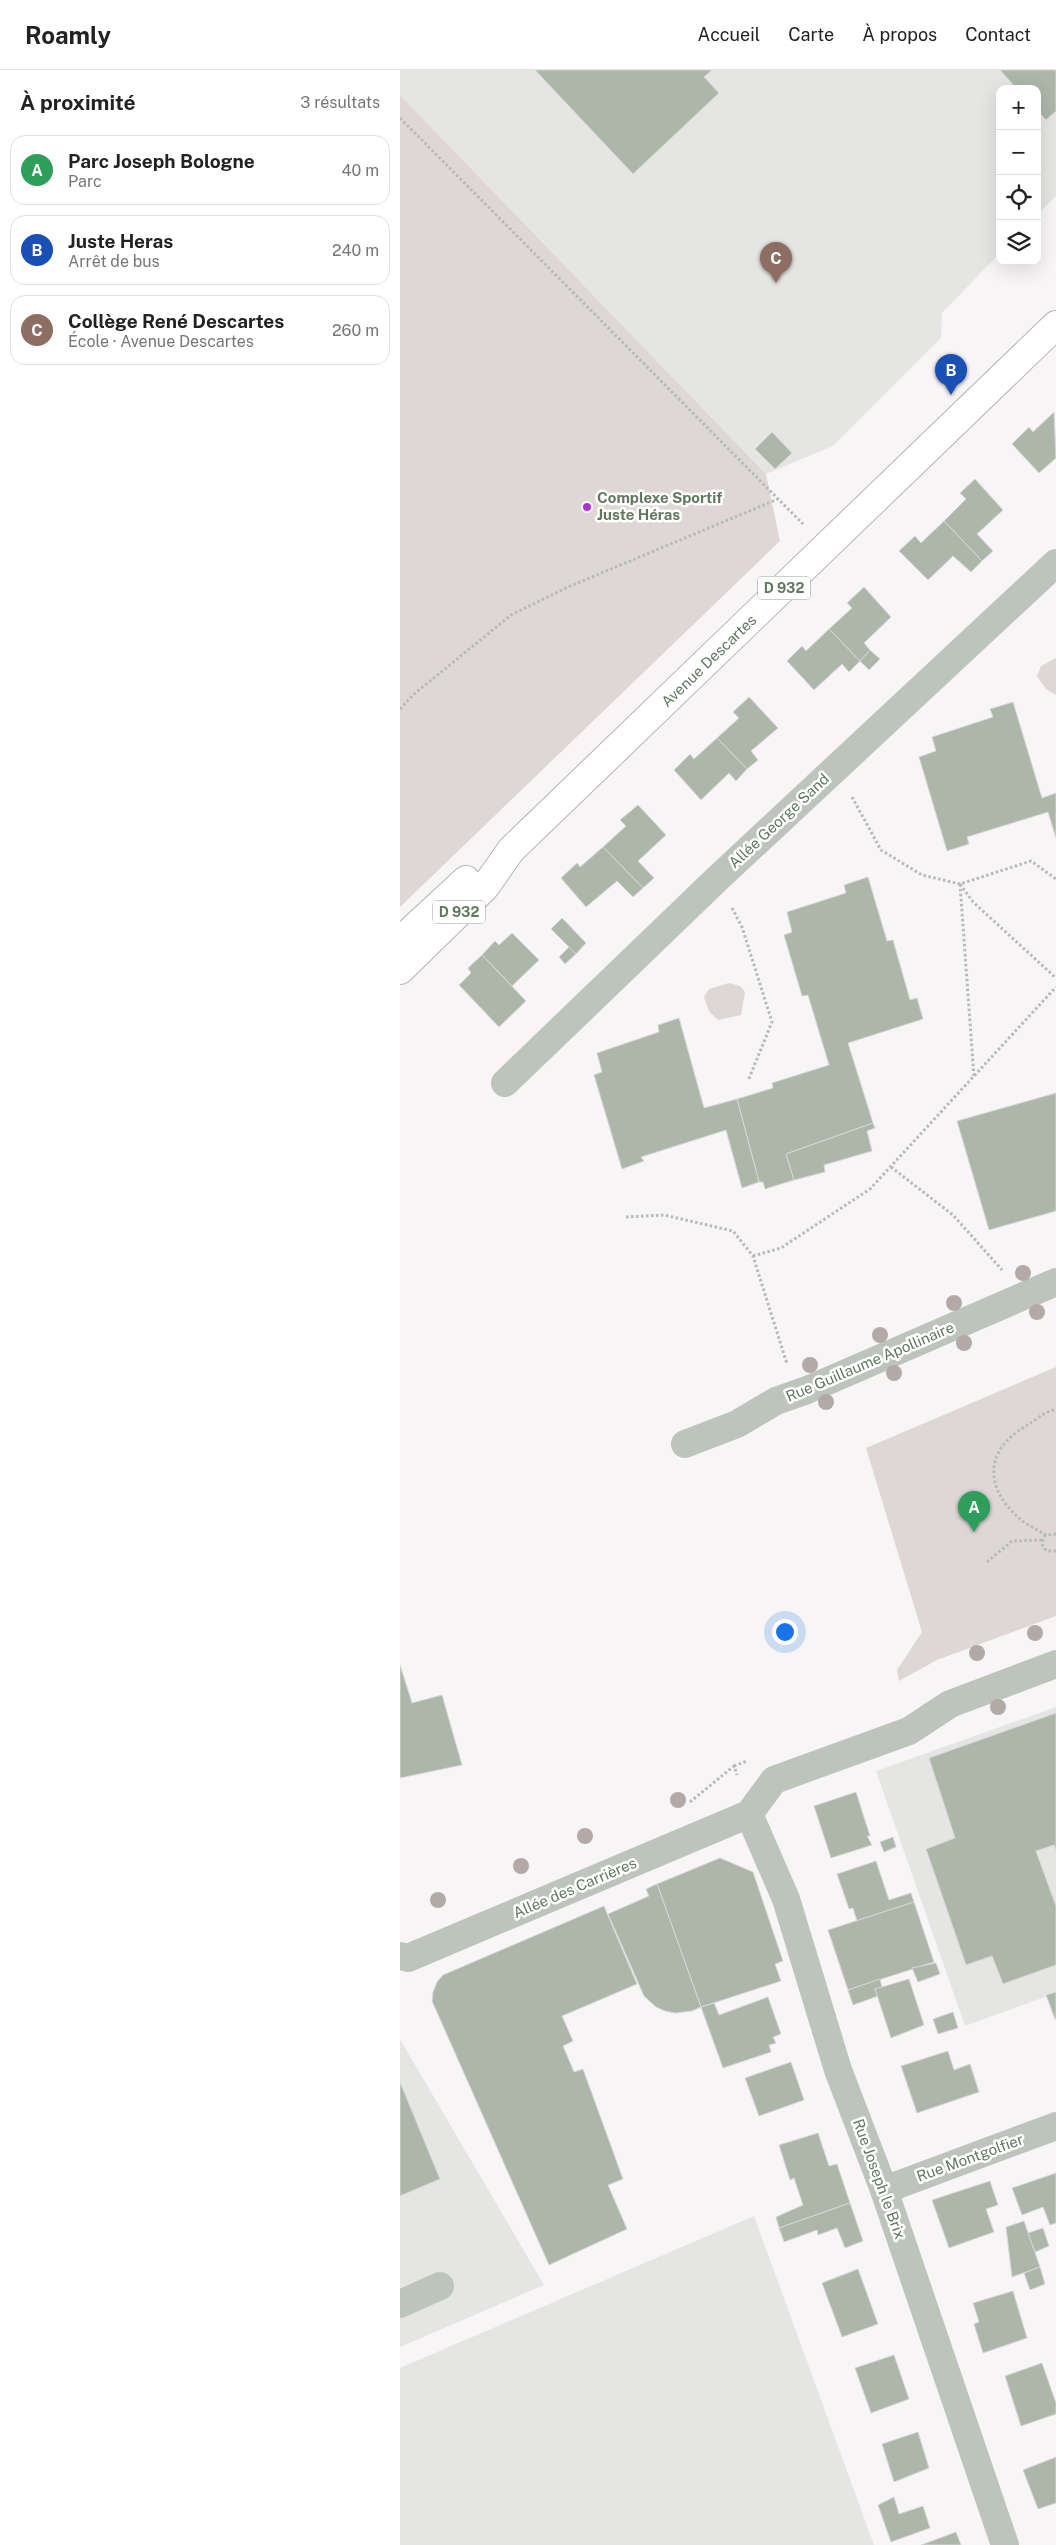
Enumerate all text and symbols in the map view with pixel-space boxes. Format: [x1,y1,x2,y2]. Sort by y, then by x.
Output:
text: Roamly [25,21,111,49]
text: Accueil [698,24,760,45]
text: Carte [788,24,834,45]
text: À propos [862,24,937,45]
text: Contact [965,24,1031,45]
map controls [996,85,1041,265]
button: + [996,85,1041,130]
text: À proximité [20,90,136,115]
text: 3 résultats [300,93,380,112]
button: − [996,130,1041,175]
text: Parc Joseph Bologne [68,150,255,172]
text: A [31,161,43,180]
text: 40 m [341,161,379,180]
text: Parc [68,172,102,191]
button: locate [996,175,1041,220]
button: layers [996,220,1041,265]
text: Juste Heras [68,230,173,252]
text: B [32,241,42,260]
text: 240 m [332,241,379,260]
pin: C [760,242,792,283]
text: Arrêt de bus [68,252,160,271]
text: Collège René Descartes [68,310,284,332]
text: C [31,321,43,340]
text: 260 m [332,321,379,340]
text: École · Avenue Descartes [68,332,254,351]
pin: B [935,354,967,395]
place label: Complexe Sportif Juste Héras [597,489,722,523]
marker: Complexe Sportif Juste Héras [581,501,593,513]
road number: D 932 [758,576,810,600]
street label: Avenue Descartes [658,611,760,710]
street label: Allée George Sand [725,770,832,871]
road number: D 932 [433,900,485,924]
street label: Rue Guillaume Apollinaire [783,1318,956,1405]
pin: A [958,1491,990,1532]
your location [772,1619,798,1645]
street label: Allée des Carrières [511,1854,639,1921]
street label: Rue Joseph le Brix [850,2116,909,2241]
street label: Rue Montgolfier [914,2130,1026,2185]

